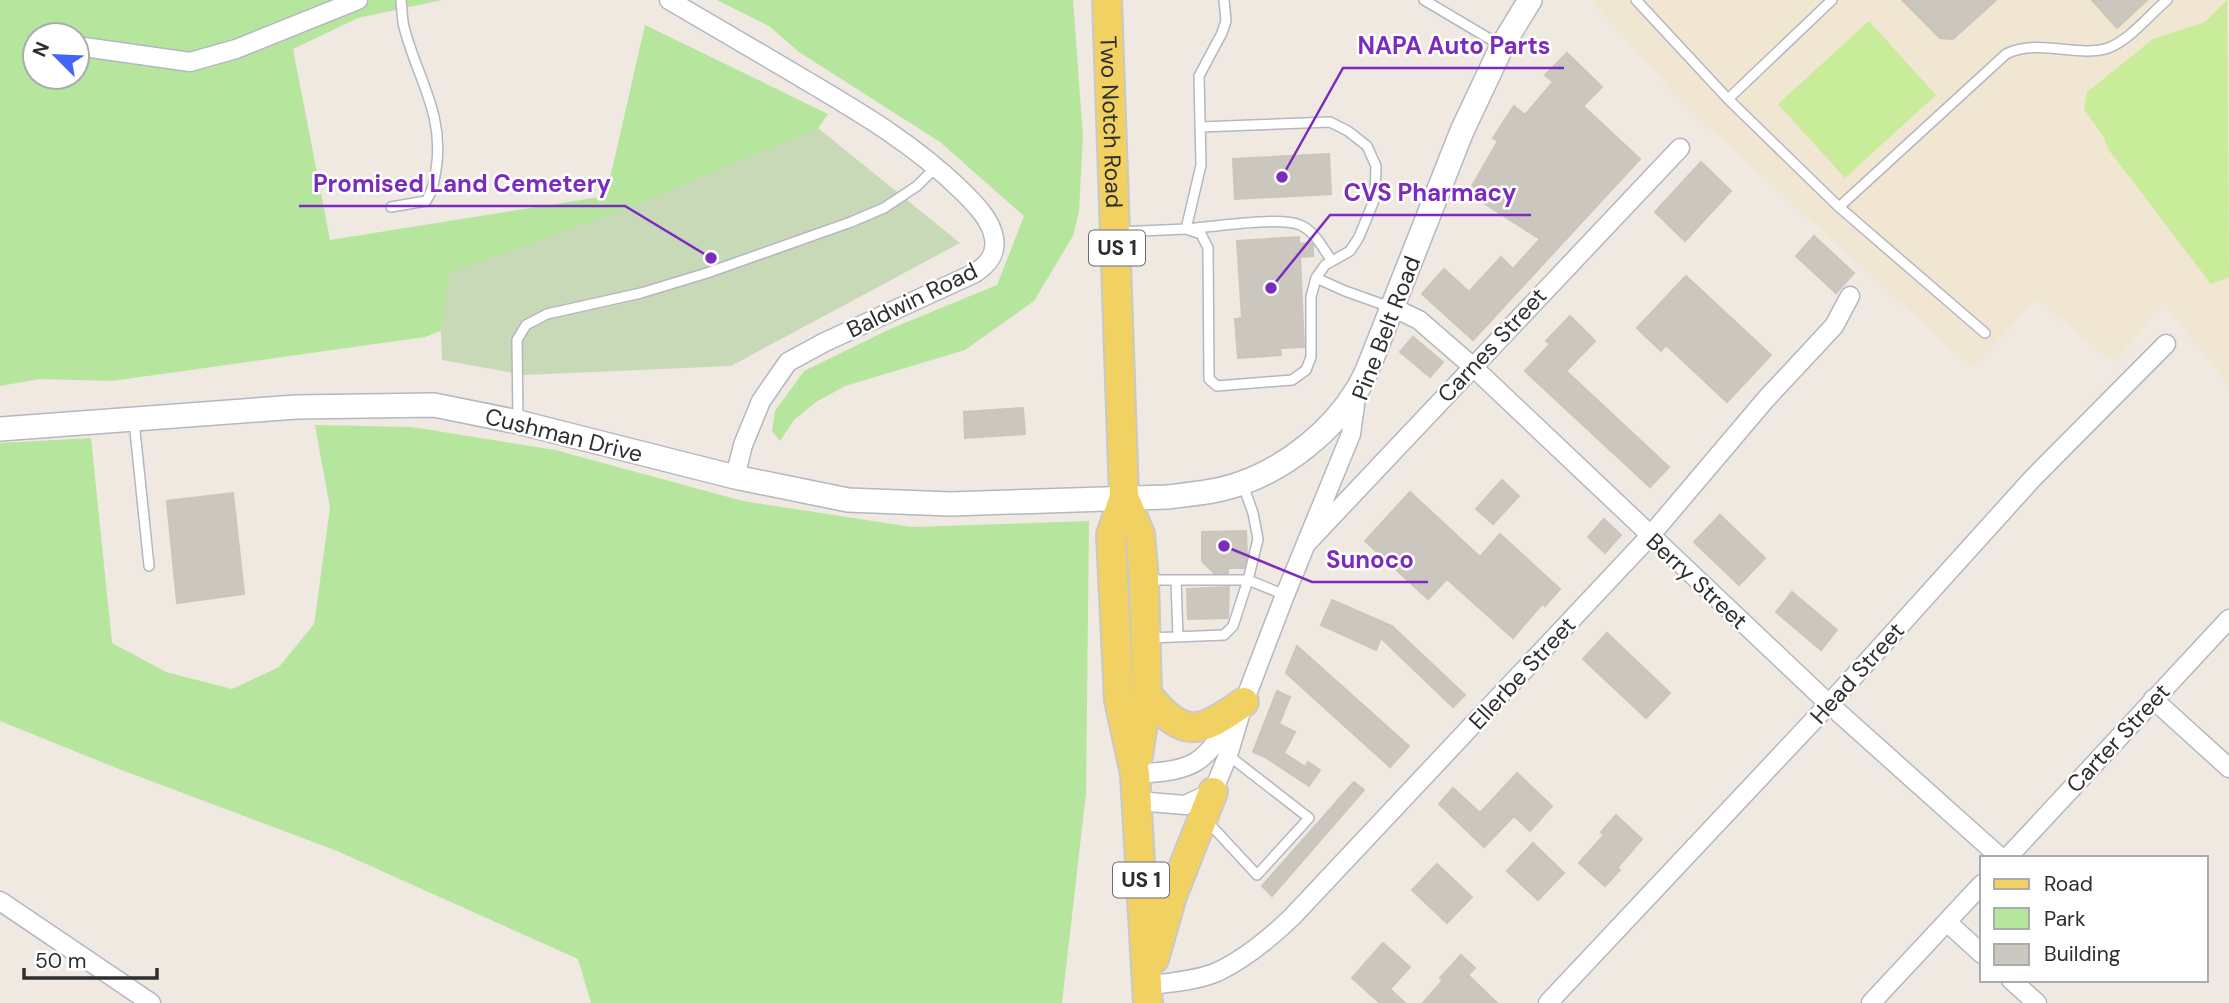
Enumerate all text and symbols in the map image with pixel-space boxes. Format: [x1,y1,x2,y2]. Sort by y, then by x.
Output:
north arrow [21,21,91,91]
callout: NAPA Auto Parts [1343,23,1564,68]
text: NAPA Auto Parts [1357,30,1551,61]
street label: Two Notch Road [1093,35,1129,209]
text: N [27,38,55,61]
callout: Promised Land Cemetery [299,161,625,206]
text: Promised Land Cemetery [313,168,612,199]
callout: CVS Pharmacy [1330,170,1531,215]
text: CVS Pharmacy [1343,177,1517,208]
road number: US 1 [1089,230,1145,266]
street label: Pine Belt Road [1345,252,1427,404]
street label: Baldwin Road [842,255,982,345]
street label: Carnes Street [1431,281,1553,409]
street label: Cushman Drive [482,401,646,469]
street label: Berry Street [1640,526,1754,636]
callout: Sunoco [1312,537,1428,582]
text: Sunoco [1326,544,1414,575]
street label: Ellerbe Street [1462,610,1582,736]
street label: Head Street [1803,616,1911,730]
street label: Carter Street [2060,677,2176,799]
legend [1980,856,2208,982]
road number: US 1 [1113,862,1169,898]
text: Road [2044,870,2093,898]
text: Park [2044,905,2086,933]
scale bar [24,936,158,980]
text: Building [2044,940,2121,968]
text: 50 m [35,947,86,975]

